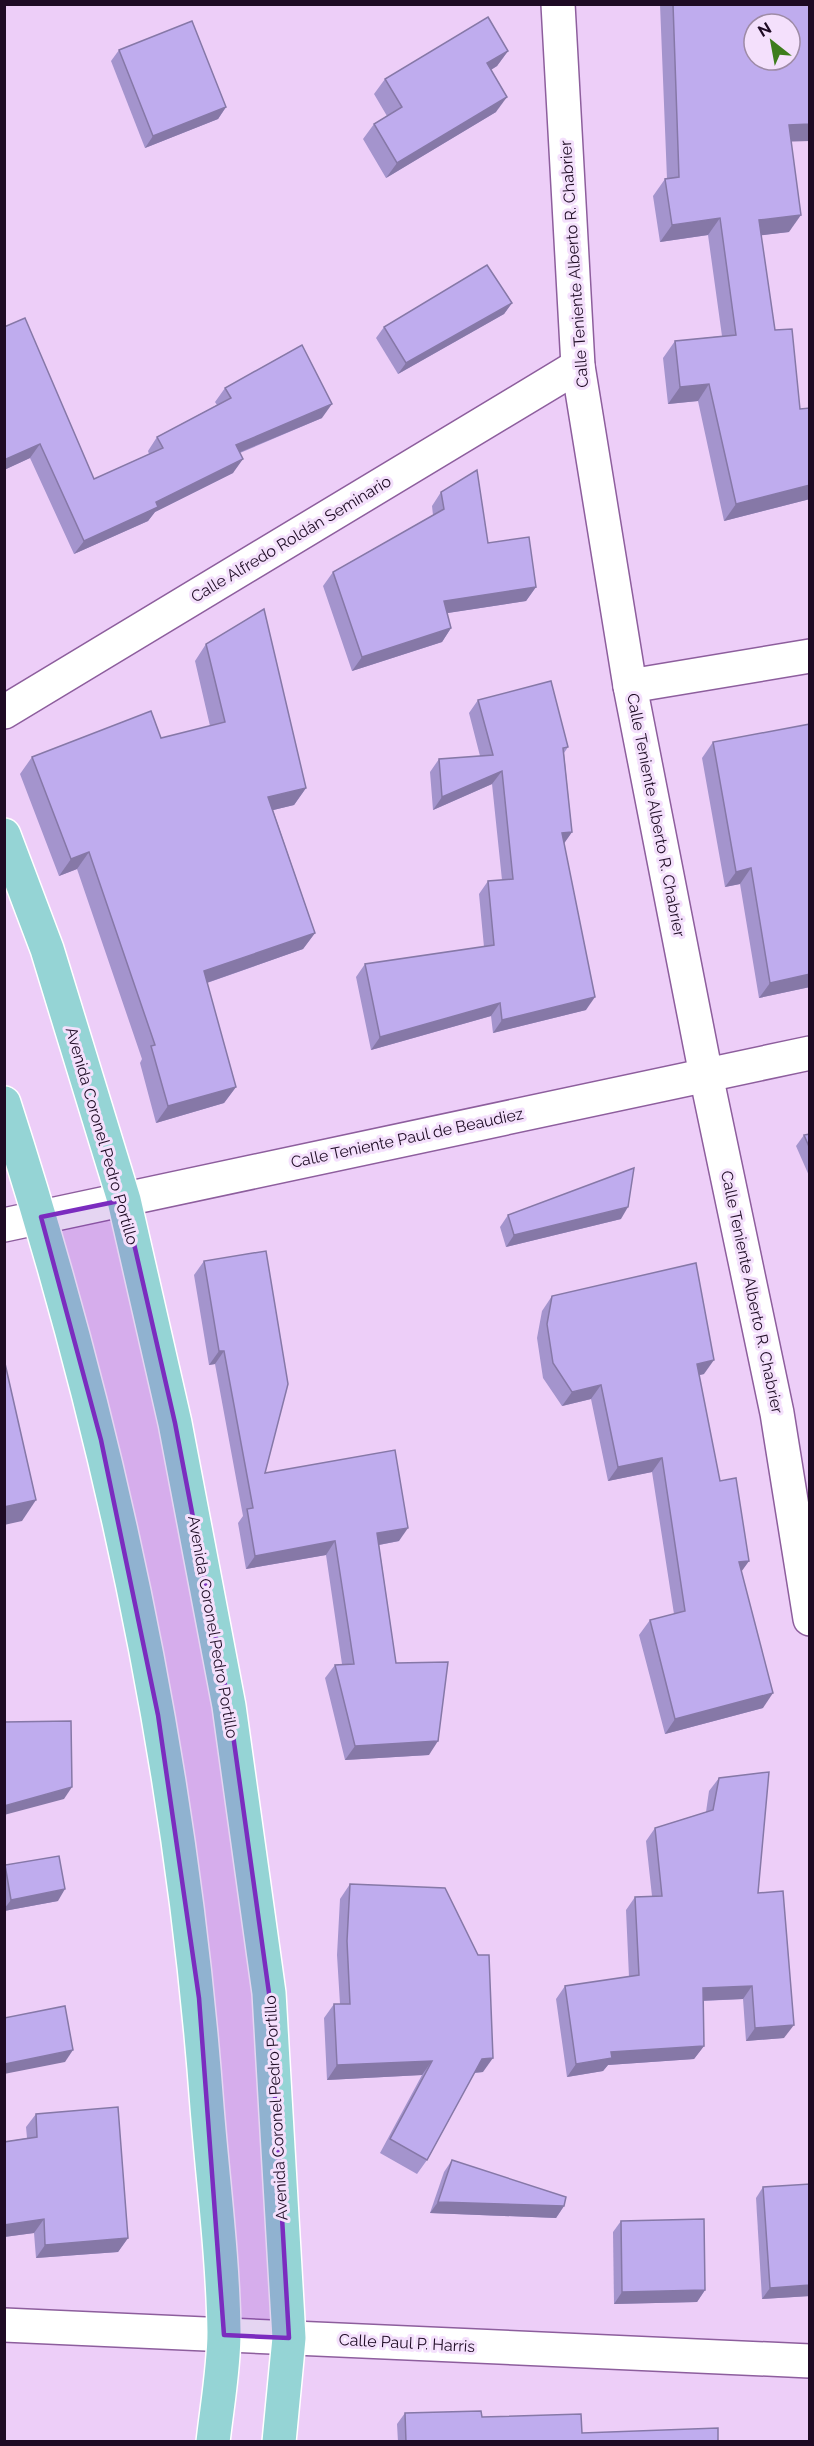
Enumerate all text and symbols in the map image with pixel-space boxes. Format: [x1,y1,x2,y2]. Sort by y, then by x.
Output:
north arrow [742,12,802,72]
text: N [754,18,775,41]
street label: Calle Teniente Alberto R. Chabrier [556,139,592,388]
street label: Calle Alfredo Roldán Seminario [187,472,395,606]
street label: Calle Teniente Alberto R. Chabrier [623,692,689,939]
street label: Avenida Coronel Pedro Portillo [62,1025,142,1247]
street label: Calle Teniente Paul de Beaudiez [289,1104,525,1172]
street label: Calle Teniente Alberto R. Chabrier [717,1169,787,1416]
street label: Avenida Coronel Pedro Portillo [184,1514,242,1740]
street label: Avenida Coronel Pedro Portillo [261,1995,291,2221]
street label: Calle Paul P. Harris [338,2330,476,2356]

